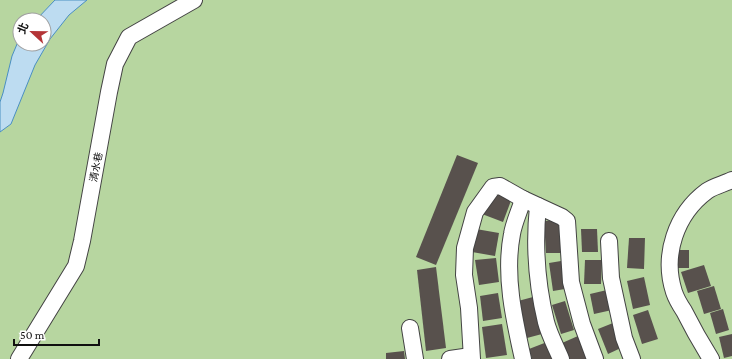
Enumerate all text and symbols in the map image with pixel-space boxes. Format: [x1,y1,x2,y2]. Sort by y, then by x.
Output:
north arrow [12,12,52,52]
text: 北 [15,21,30,36]
street label: 清水巷 [88,151,104,183]
scale bar [14,321,99,347]
text: 50 m [20,328,45,342]

